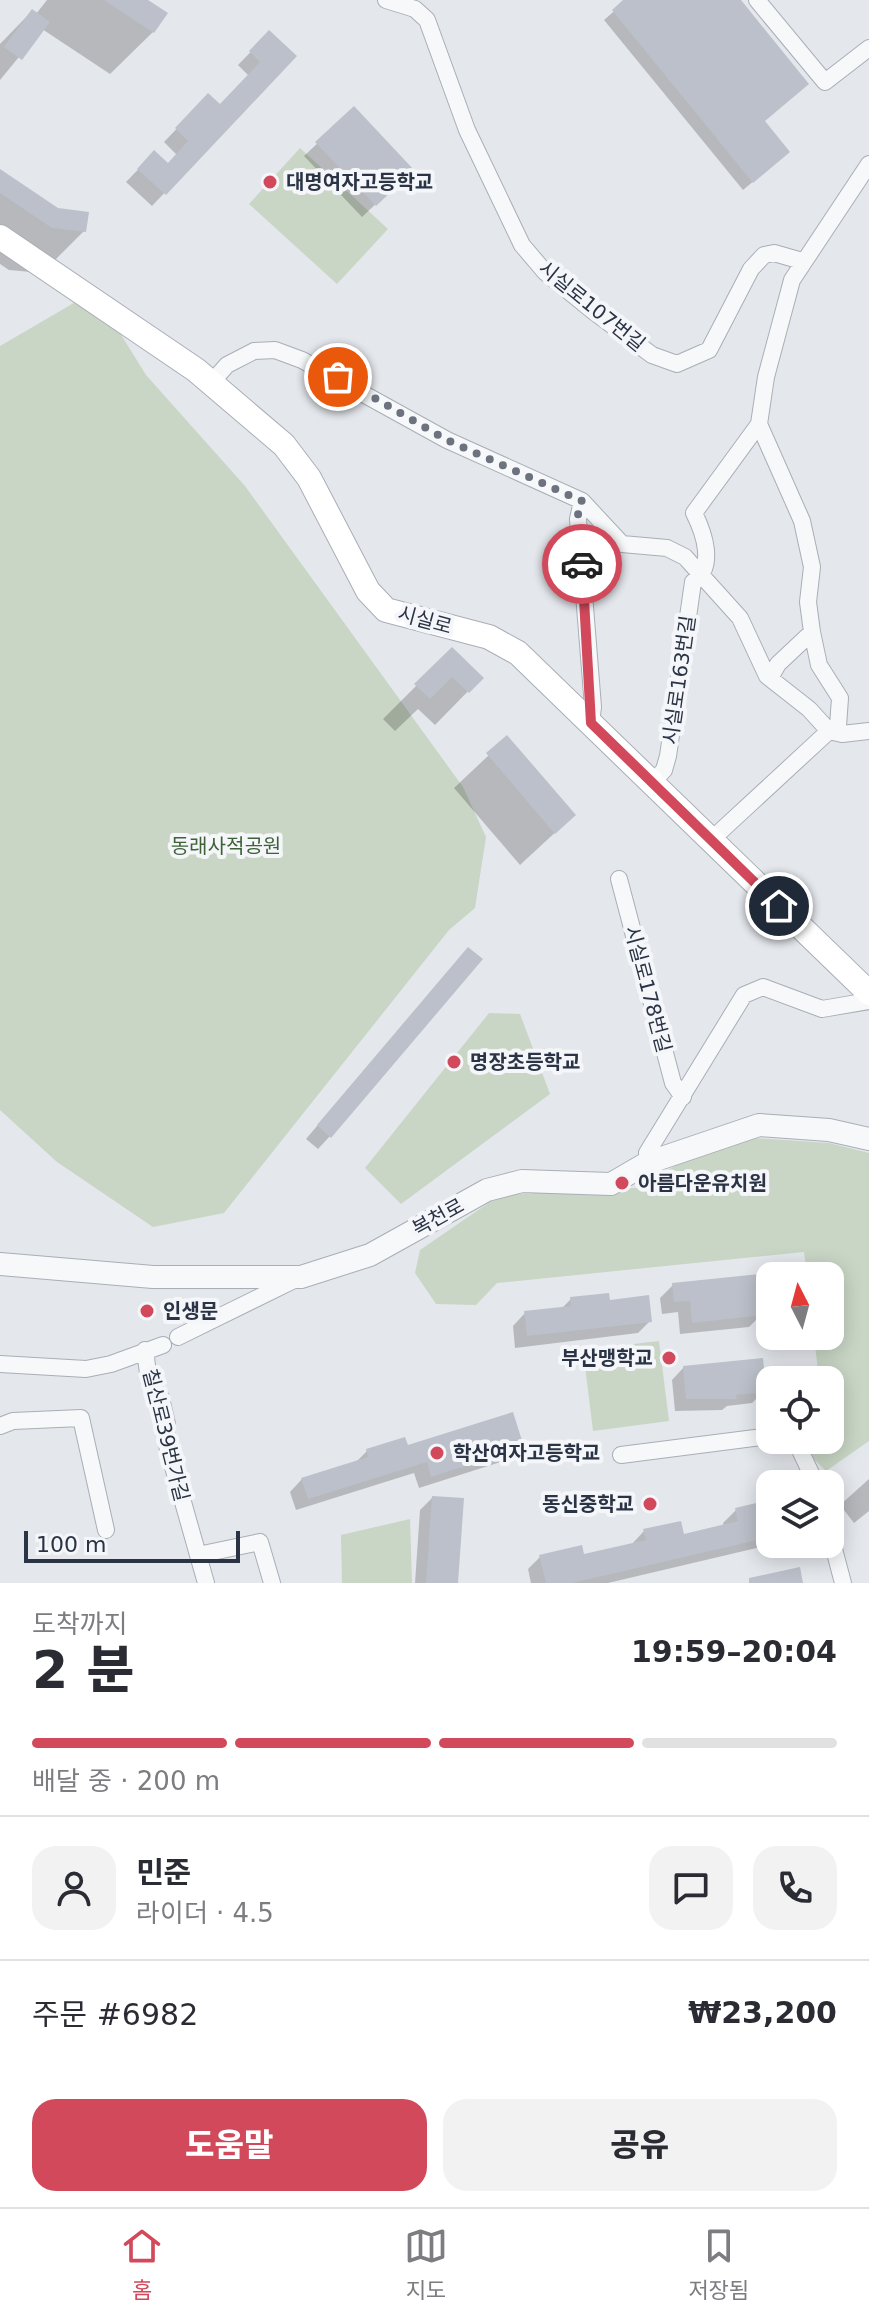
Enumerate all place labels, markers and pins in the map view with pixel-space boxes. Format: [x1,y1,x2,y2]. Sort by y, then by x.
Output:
place label: 대명여자고등학교 [286,170,433,194]
marker: 대명여자고등학교 [261,173,279,191]
pin [304,343,372,411]
pin [745,872,813,940]
place label: 명장초등학교 [470,1050,580,1074]
marker: 명장초등학교 [445,1053,463,1071]
place label: 아름다운유치원 [638,1171,767,1195]
marker: 아름다운유치원 [613,1174,631,1192]
place label: 인생문 [163,1299,218,1323]
marker: 인생문 [138,1302,156,1320]
place label: 부산맹학교 [561,1346,653,1370]
marker: 부산맹학교 [660,1349,678,1367]
place label: 학산여자고등학교 [453,1441,600,1465]
marker: 학산여자고등학교 [428,1444,446,1462]
place label: 동신중학교 [542,1492,634,1516]
marker: 동신중학교 [641,1495,659,1513]

